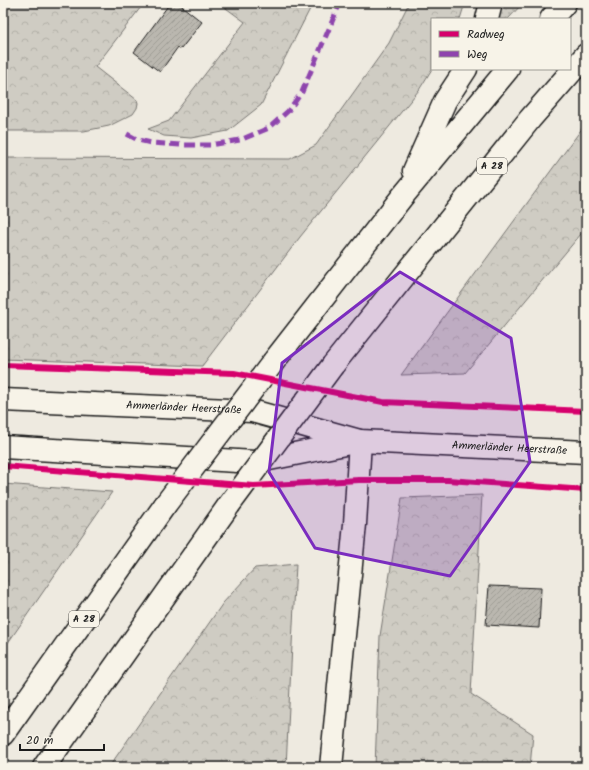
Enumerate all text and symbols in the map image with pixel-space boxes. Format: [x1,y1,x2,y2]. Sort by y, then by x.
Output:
legend [431,18,571,70]
text: Radweg [467,25,505,44]
text: Weg [467,45,488,64]
road number: A 28 [477,158,507,174]
street label: Ammerländer Heerstraße [126,396,242,420]
street label: Ammerländer Heerstraße [451,436,568,460]
road number: A 28 [69,611,99,627]
scale bar [20,726,104,752]
text: 20 m [26,731,54,750]

